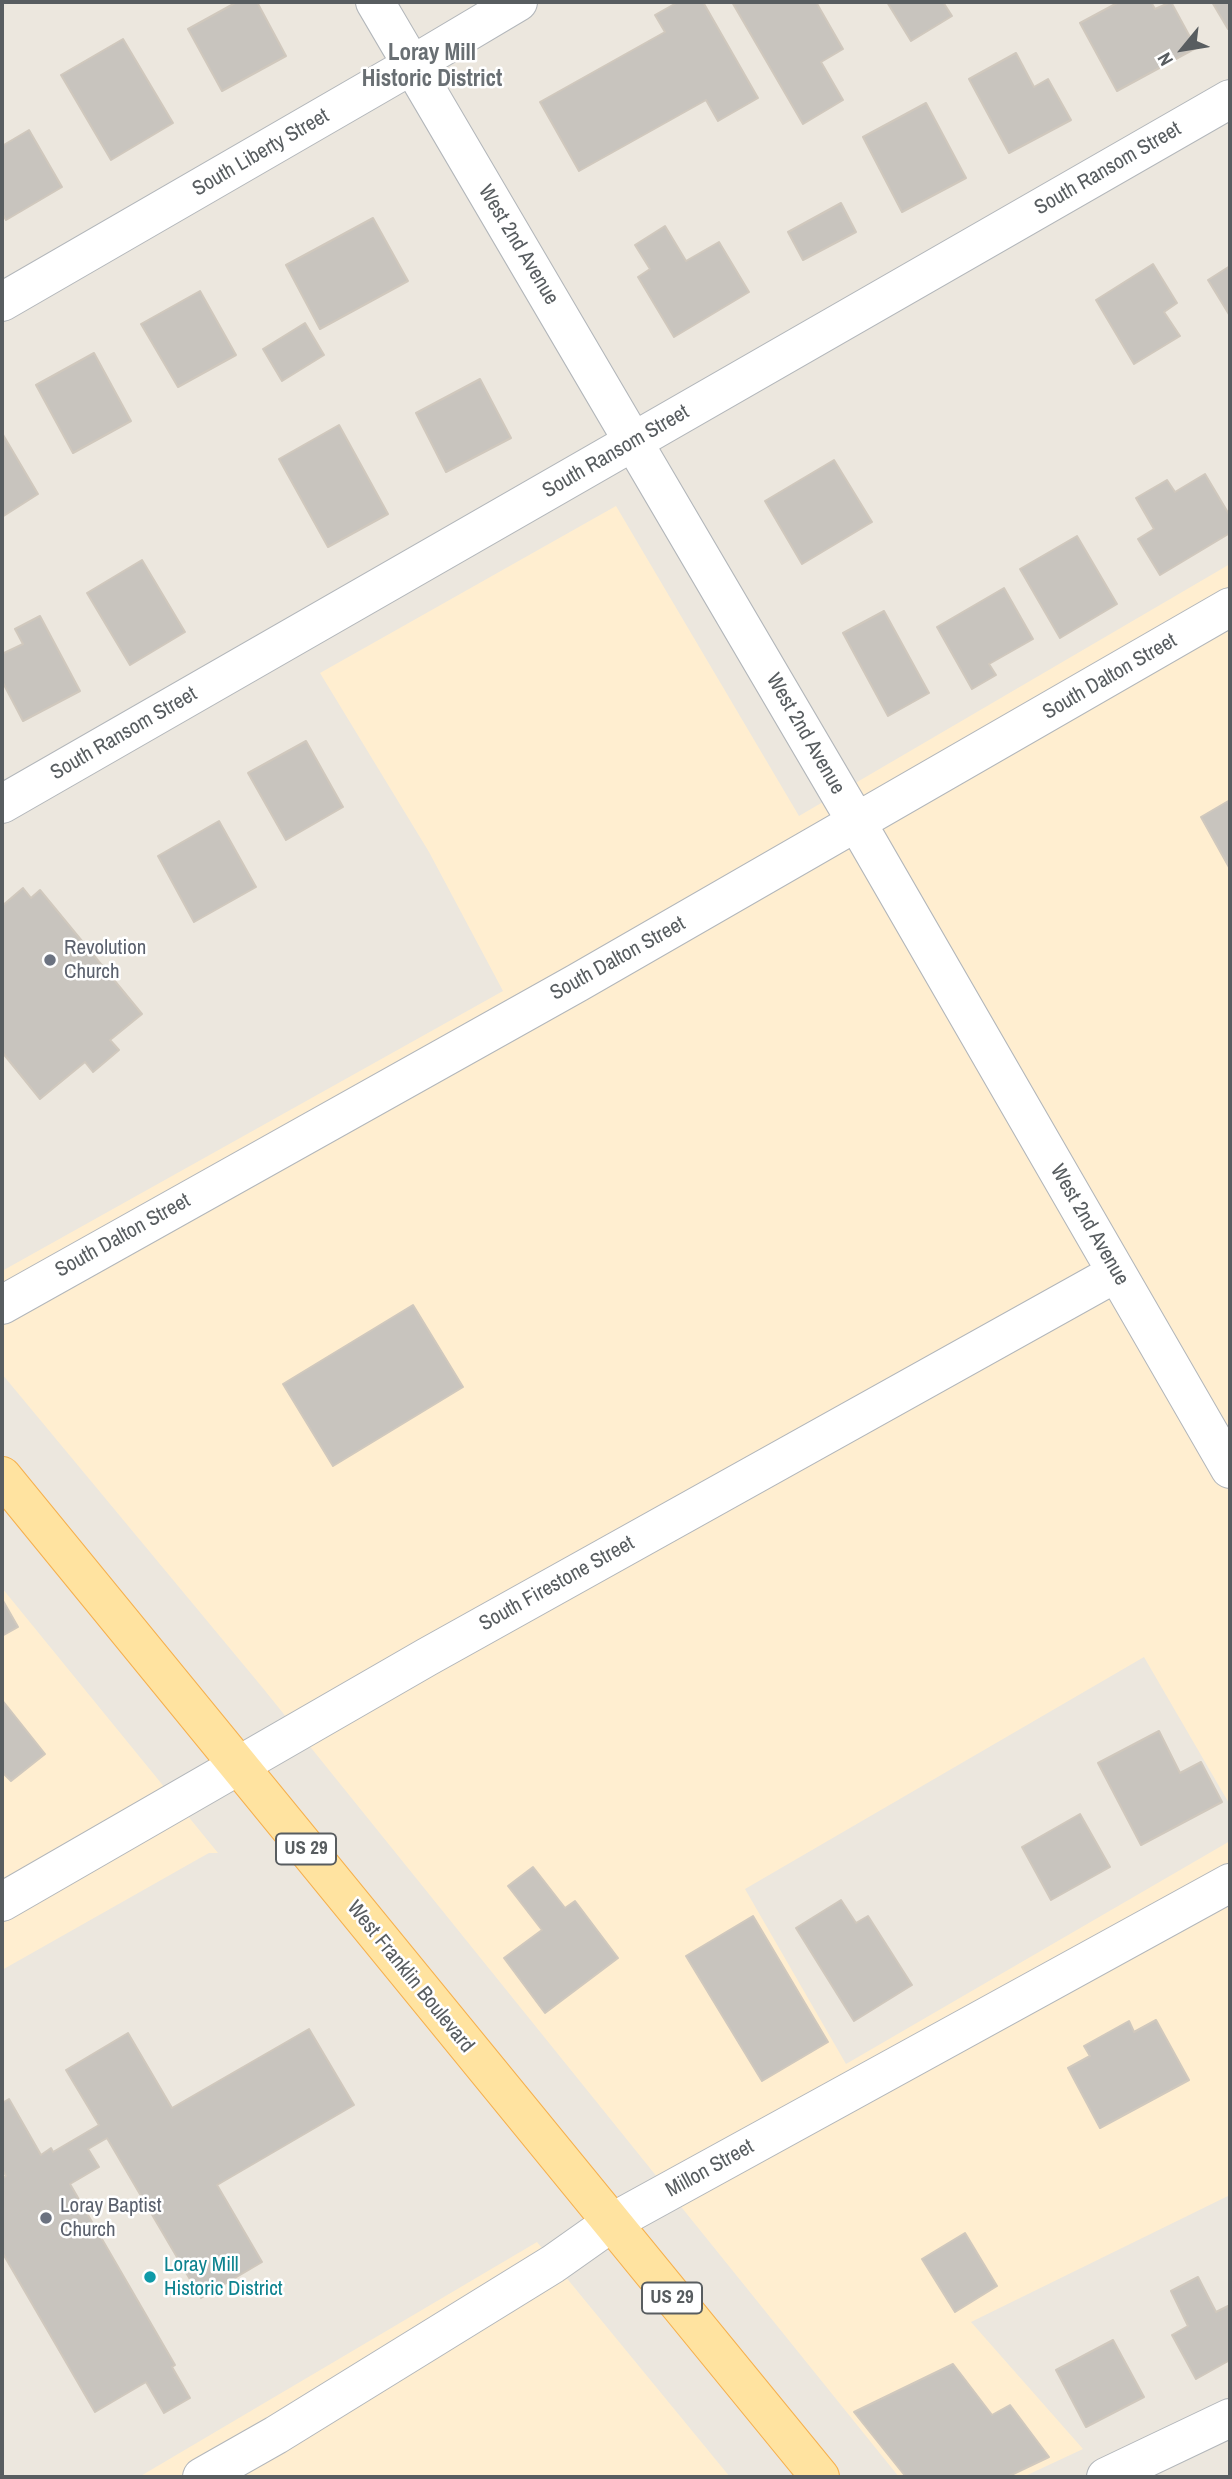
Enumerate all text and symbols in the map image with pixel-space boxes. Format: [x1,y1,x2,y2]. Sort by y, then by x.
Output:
north arrow [1148,14,1218,84]
district label: Loray Mill Historic District [362,40,502,94]
text: N [1151,48,1179,71]
street label: South Liberty Street [188,104,334,202]
street label: South Ransom Street [1030,117,1186,221]
street label: West 2nd Avenue [472,181,564,309]
street label: South Ransom Street [538,400,694,504]
street label: South Dalton Street [1039,629,1181,725]
street label: West 2nd Avenue [760,669,850,799]
street label: South Ransom Street [46,682,202,786]
street label: South Dalton Street [546,912,690,1006]
place label: Revolution Church [64,935,146,985]
marker: Revolution Church [42,952,58,968]
street label: West 2nd Avenue [1044,1160,1134,1290]
street label: South Dalton Street [51,1189,195,1283]
street label: South Firestone Street [475,1531,639,1637]
road number: US 29 [276,1834,336,1865]
street label: West Franklin Boulevard [341,1896,479,2058]
street label: Millon Street [662,2135,758,2203]
place label: Loray Baptist Church [60,2193,161,2243]
marker: Loray Baptist Church [38,2210,54,2226]
place label: Loray Mill Historic District [164,2252,283,2302]
marker: Loray Mill Historic District [142,2269,158,2285]
road number: US 29 [642,2282,702,2314]

